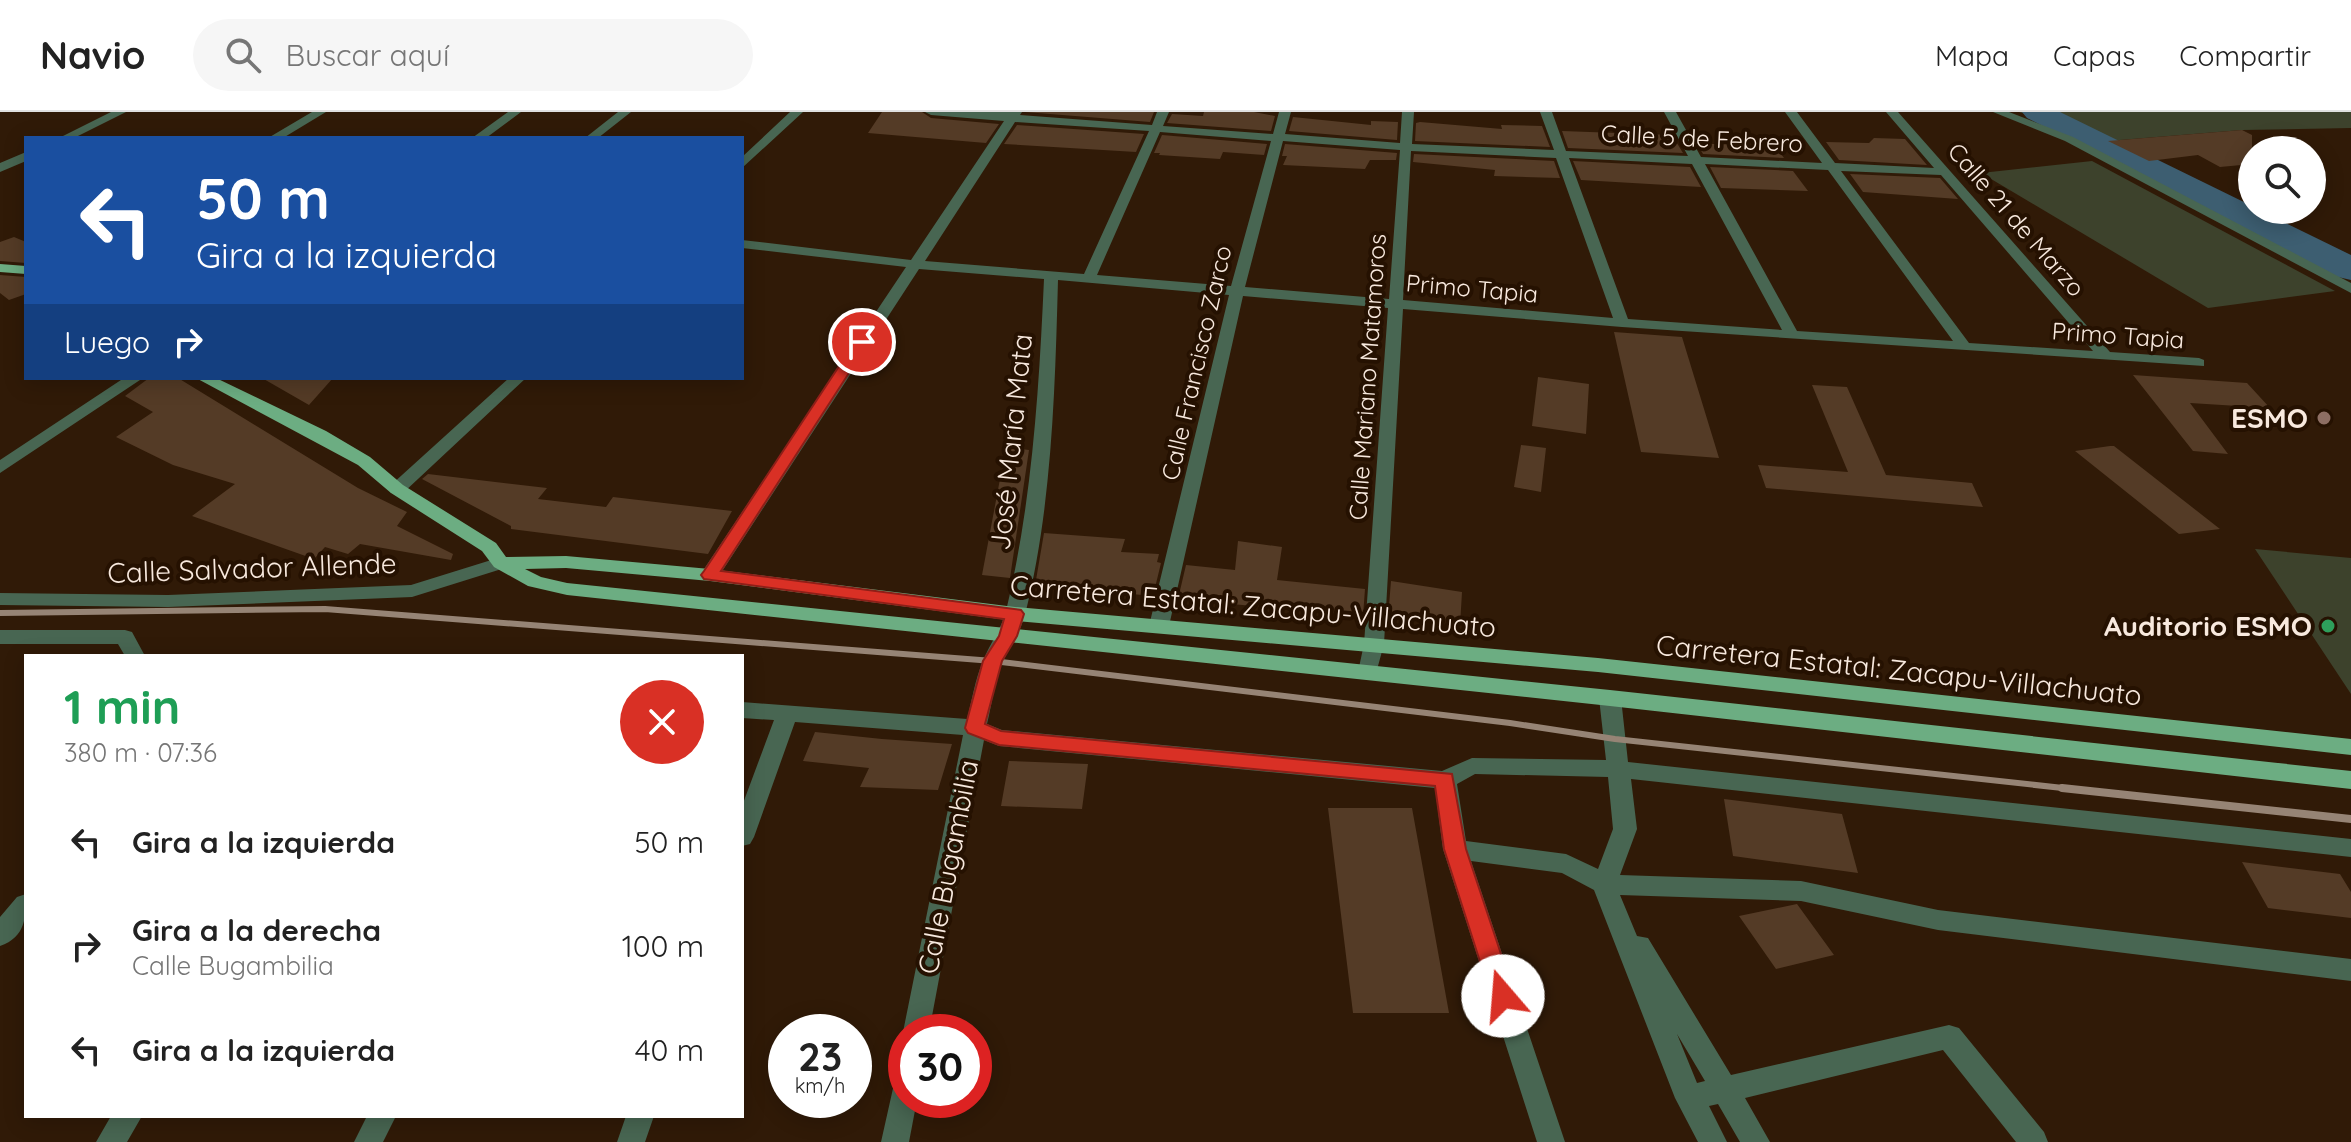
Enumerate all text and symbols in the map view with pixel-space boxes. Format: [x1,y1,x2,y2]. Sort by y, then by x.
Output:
search box [193,19,753,91]
text: Navio [40,31,145,79]
icon: search [221,33,265,77]
text: Buscar aquí [285,36,449,74]
text: Mapa [1935,38,2009,73]
text: Capas [2053,38,2135,73]
text: Compartir [2179,38,2311,73]
street label: Calle 5 de Febrero [1600,118,1804,158]
street label: Calle 21 de Marzo [1942,136,2092,302]
map controls [2238,136,2326,224]
button: search [2238,136,2326,224]
text: 50 m [196,163,330,233]
icon: left [64,168,168,272]
text: Gira a la izquierda [196,232,497,277]
street label: Calle Mariano Matamoros [1342,233,1392,521]
street label: Calle Francisco Zarco [1154,243,1238,483]
street label: Primo Tapia [1405,267,1539,309]
pin [828,308,896,376]
street label: Primo Tapia [2051,315,2185,355]
icon: right [166,320,210,364]
icon: arrive [840,320,884,364]
text: Luego [64,323,150,361]
street label: José María Mata [982,332,1039,552]
place label: ESMO [2231,400,2308,435]
marker: ESMO [2315,409,2333,427]
street label: Calle Salvador Allende [107,545,397,590]
street label: Carretera Estatal: Zacapu-Villachuato [1009,567,1498,644]
place label: Auditorio ESMO [2104,608,2312,643]
marker: Auditorio ESMO [2319,617,2337,635]
street label: Carretera Estatal: Zacapu-Villachuato [1655,627,2143,712]
text: 1 min [64,676,180,736]
button: close [620,680,704,764]
text: 380 m · 07:36 [64,736,217,769]
street label: Calle Bugambilia [910,757,985,977]
icon: left [64,820,108,864]
text: Gira a la izquierda [132,823,395,861]
text: 50 m [634,823,704,861]
text: Gira a la derecha [132,911,381,949]
icon: right [64,924,108,968]
text: 100 m [622,927,704,965]
text: Calle Bugambilia [132,949,334,982]
position arrow [1461,954,1545,1038]
speed limit sign: 30 [888,1014,992,1118]
icon: left [64,1028,108,1072]
text: Gira a la izquierda [132,1031,395,1069]
text: 40 m [635,1031,704,1069]
text: 23 [798,1031,842,1081]
text: km/h [795,1073,845,1098]

